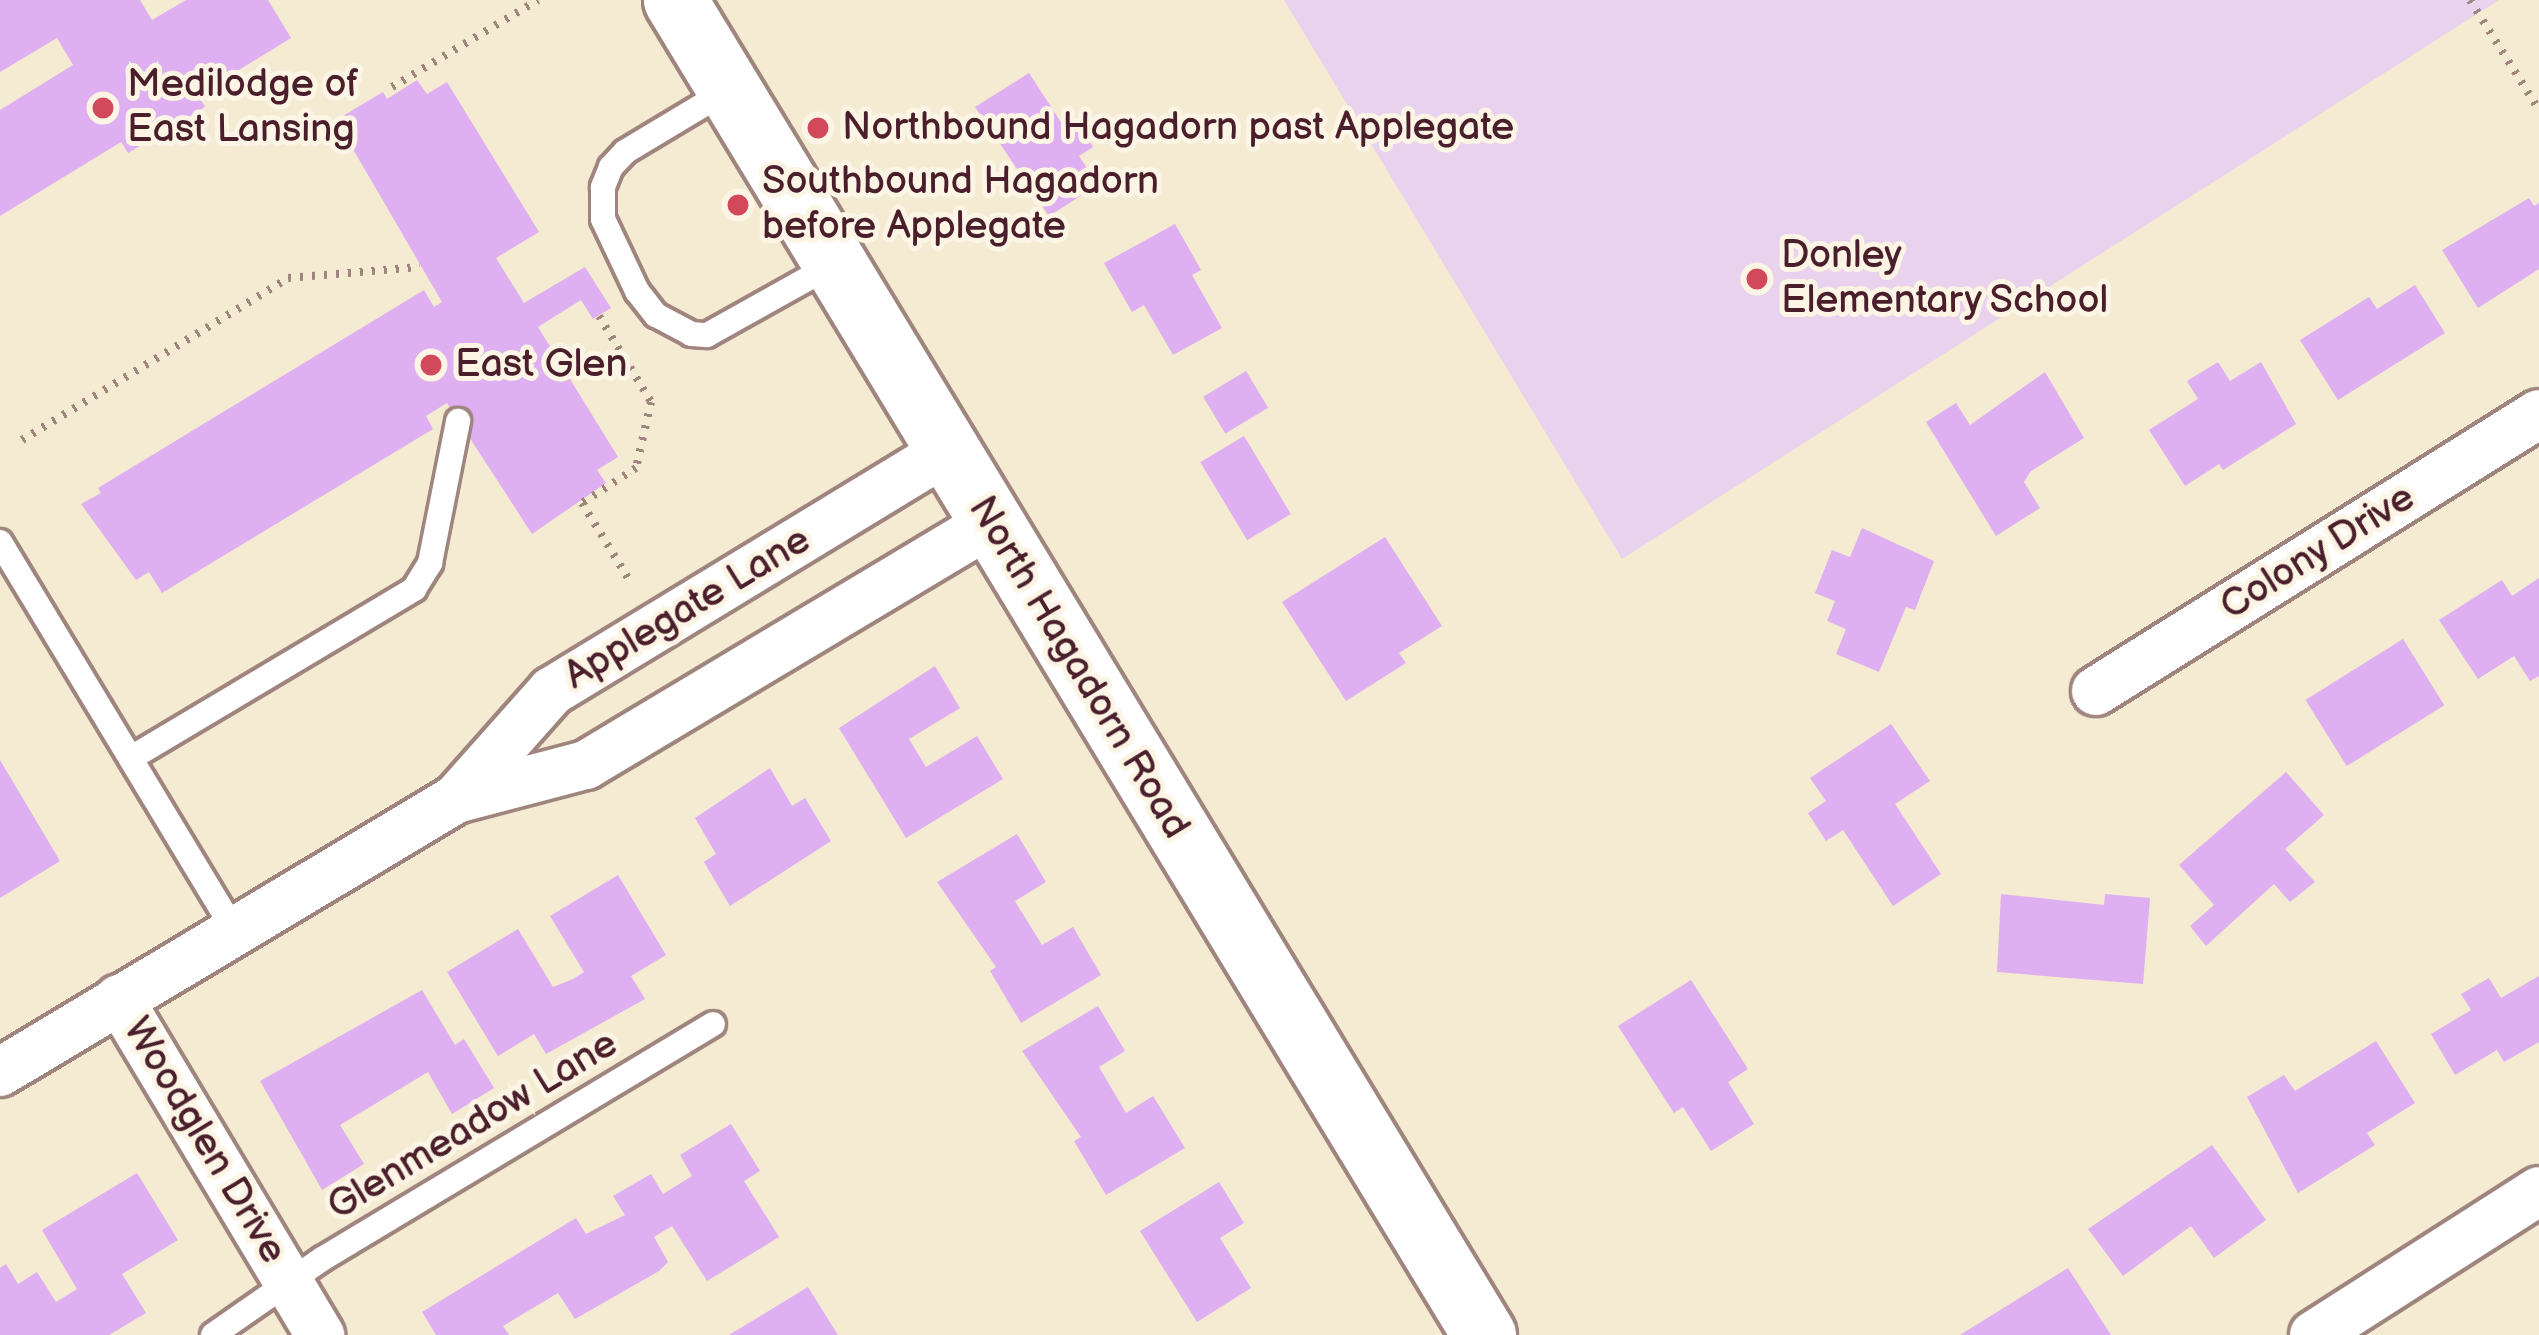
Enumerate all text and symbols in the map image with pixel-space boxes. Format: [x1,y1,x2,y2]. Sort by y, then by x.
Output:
place label: Medilodge of East Lansing [127,63,358,154]
marker: Medilodge of East Lansing [90,95,116,121]
place label: Northbound Hagadorn past Applegate [842,105,1514,151]
marker: Northbound Hagadorn past Applegate [805,115,831,141]
place label: Southbound Hagadorn before Applegate [762,160,1159,251]
marker: Southbound Hagadorn before Applegate [725,192,751,218]
place label: Donley Elementary School [1781,234,2112,325]
marker: Donley Elementary School [1744,266,1770,292]
place label: East Glen [455,342,627,388]
marker: East Glen [418,352,444,378]
street label: Colony Drive [2211,474,2425,632]
street label: North Hagadorn Road [957,488,1199,848]
street label: Applegate Lane [557,517,819,701]
street label: Woodglen Drive [112,1010,296,1272]
street label: Glenmeadow Lane [320,1021,626,1231]

